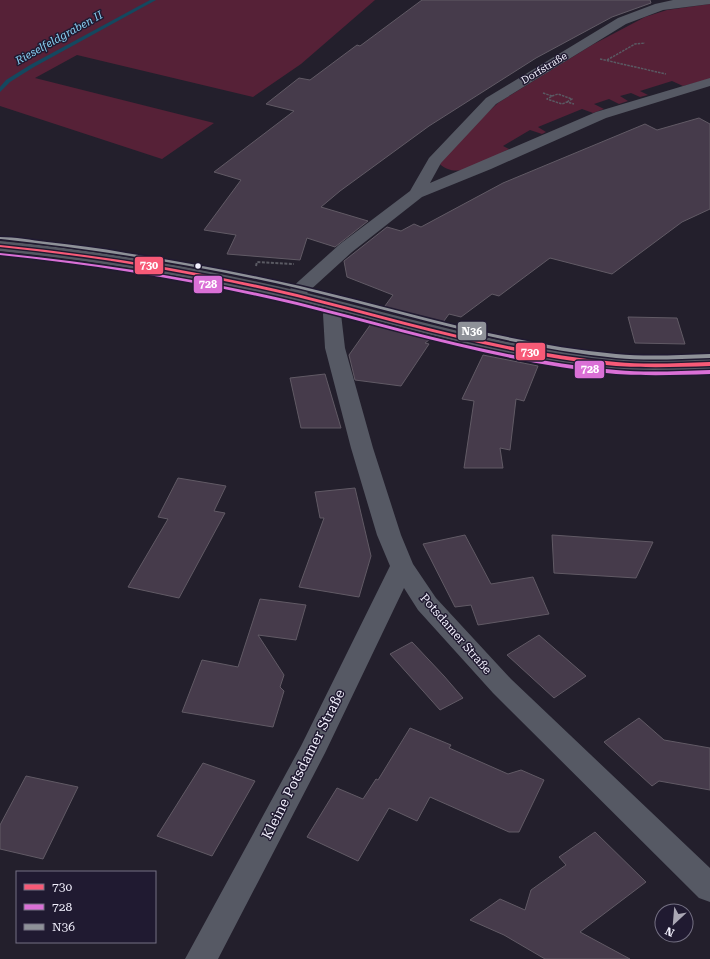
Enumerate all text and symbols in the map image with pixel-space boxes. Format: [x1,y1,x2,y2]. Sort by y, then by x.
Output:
water label: Rieselfeldgraben II [12,8,106,68]
street label: Dorfstraße [519,50,569,86]
line badge: 730 [134,256,164,275]
text: 730 [140,259,158,272]
unlabelled marker [193,261,203,271]
line badge: 728 [193,275,223,294]
text: 728 [199,278,217,291]
line badge: N36 [457,321,487,341]
text: N36 [462,325,482,338]
line badge: 730 [515,342,546,361]
text: 730 [521,346,539,359]
line badge: 728 [574,360,605,379]
text: 728 [581,363,599,376]
street label: Potsdamer Straße [417,591,495,677]
street label: Kleine Potsdamer Straße [258,686,348,842]
legend [16,871,156,943]
text: 730 [52,880,72,894]
text: 728 [52,900,72,914]
north arrow [654,903,694,943]
text: N36 [52,920,75,934]
text: N [663,924,676,939]

